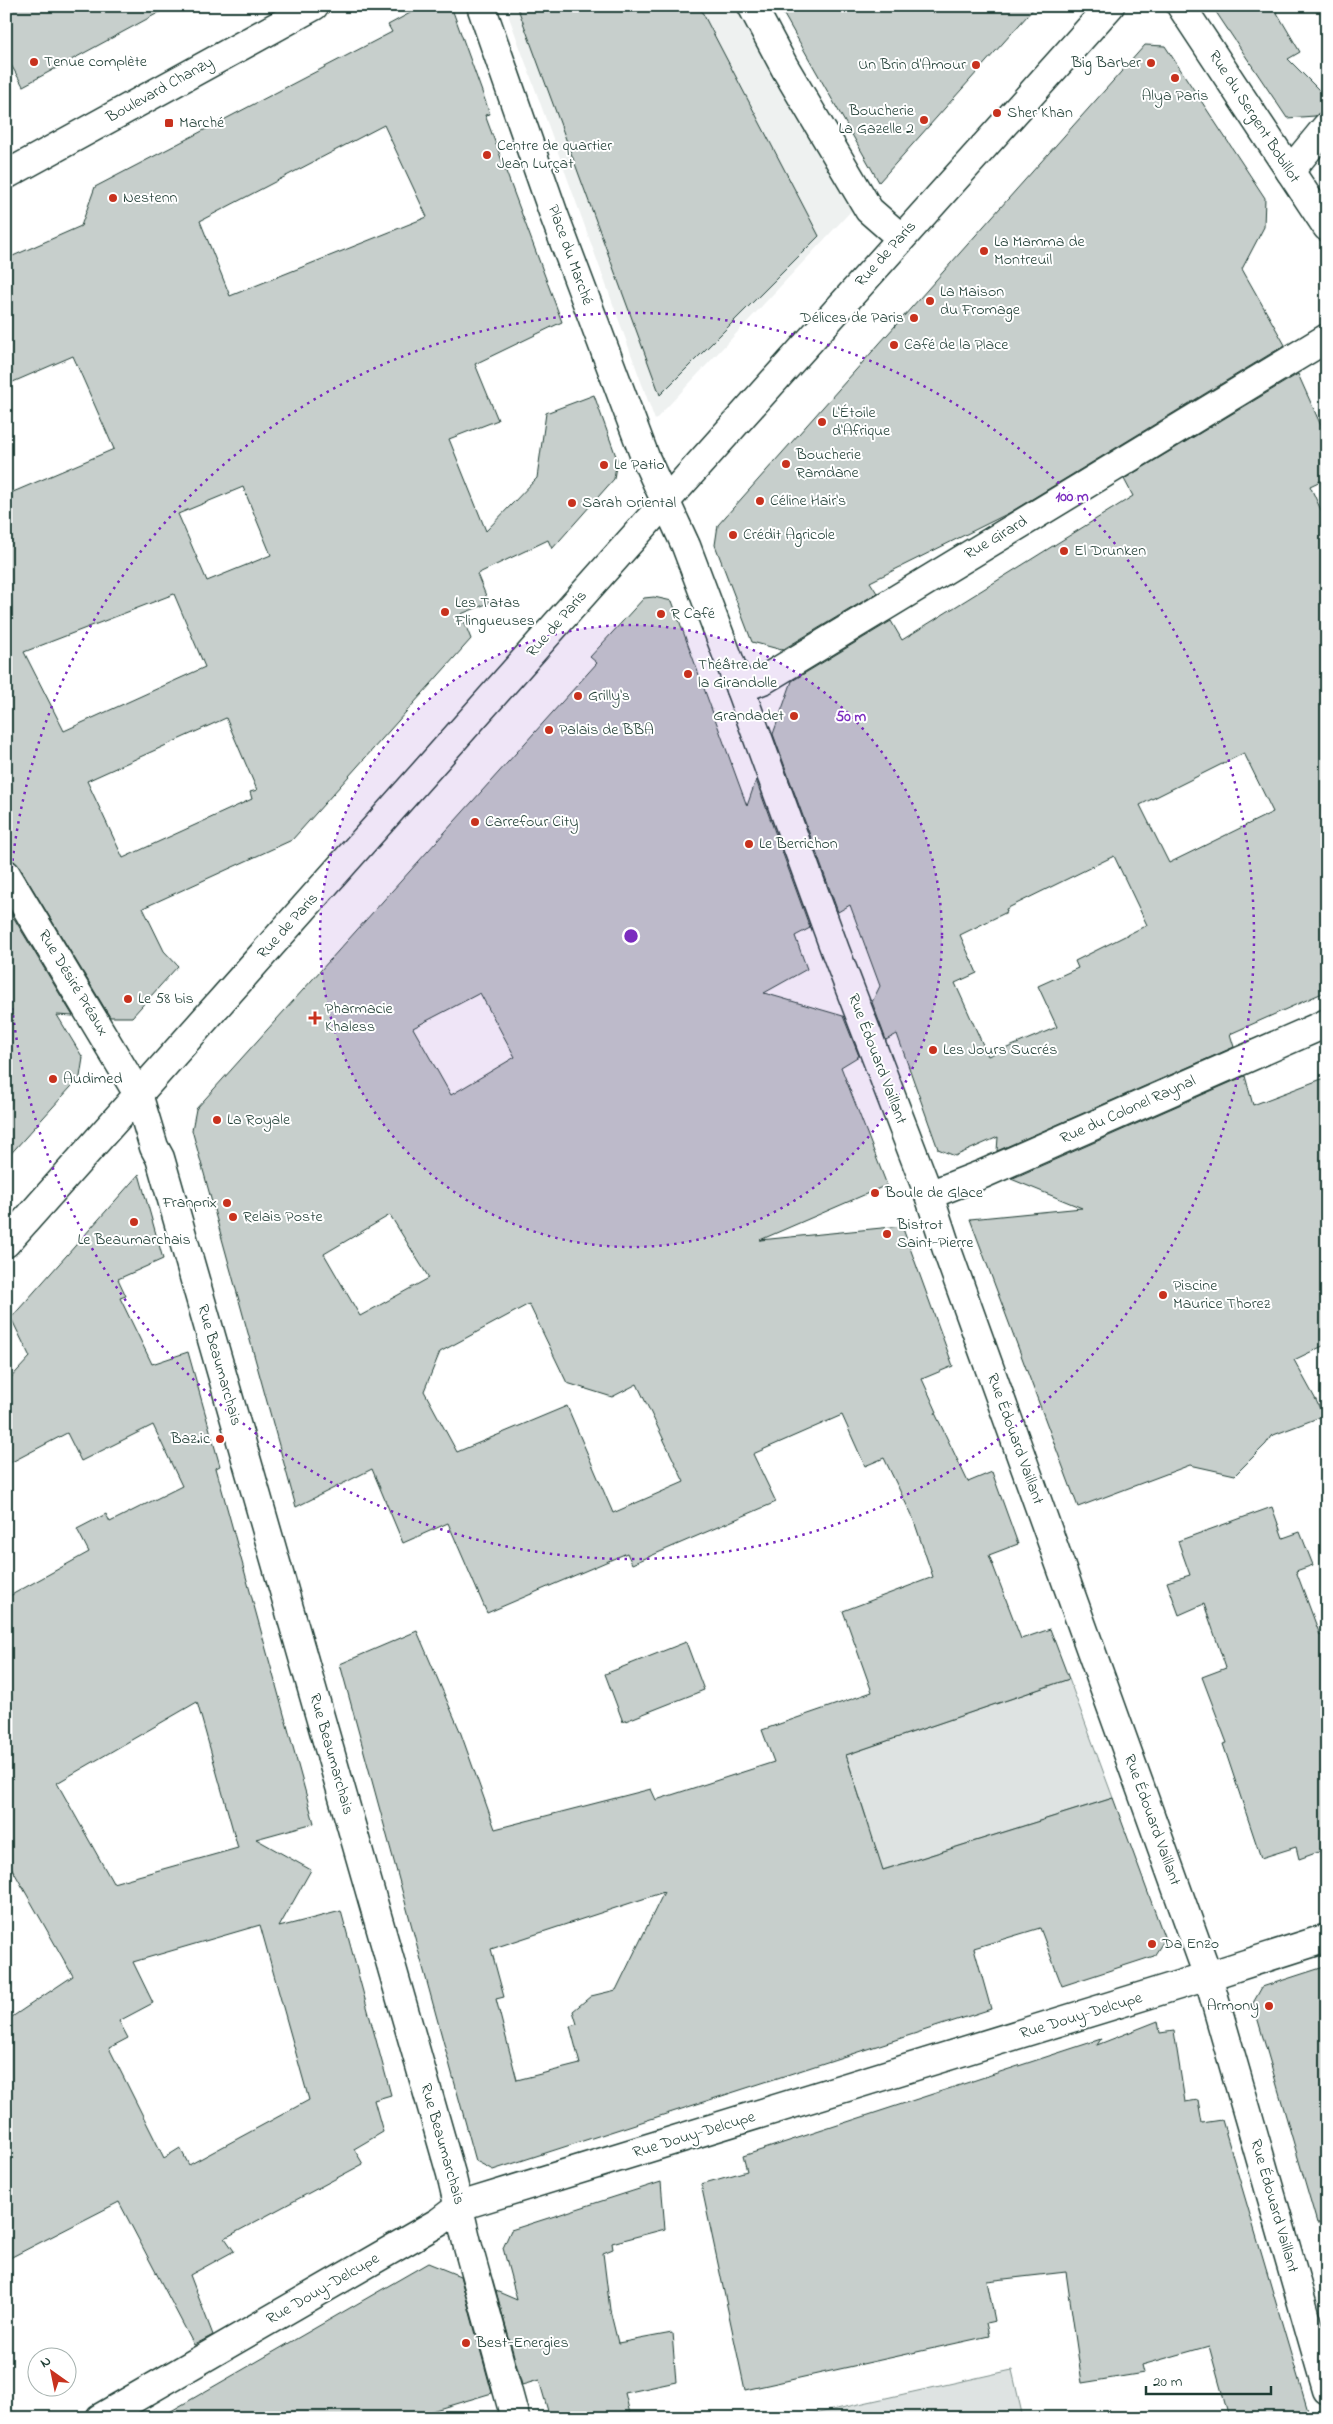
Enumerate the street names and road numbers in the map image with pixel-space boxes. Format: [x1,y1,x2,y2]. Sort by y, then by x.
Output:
street label: Rue du Sergent Bobillot [1202,46,1306,189]
street label: Boulevard Chanzy [101,51,218,130]
street label: Place du Marché [541,201,600,309]
street label: Rue de Paris [850,215,922,293]
street label: Rue Girard [960,510,1032,566]
street label: Rue de Paris [521,585,593,663]
street label: Rue de Paris [252,887,324,965]
street label: Rue Désiré Préaux [32,925,114,1041]
street label: Rue Édouard Vaillant [841,990,913,1128]
street label: Rue du Colonel Raynal [1056,1069,1200,1151]
street label: Rue Beaumarchais [190,1302,248,1428]
street label: Rue Édouard Vaillant [980,1370,1050,1509]
street label: Rue Beaumarchais [302,1691,360,1817]
street label: Rue Édouard Vaillant [1117,1751,1187,1890]
street label: Rue Douy-Delcupe [1017,1986,1146,2046]
street label: Rue Beaumarchais [413,2081,471,2207]
street label: Rue Douy-Delcupe [630,2105,759,2165]
street label: Rue Édouard Vaillant [1243,2136,1305,2276]
street label: Rue Douy-Delcupe [262,2246,385,2331]

